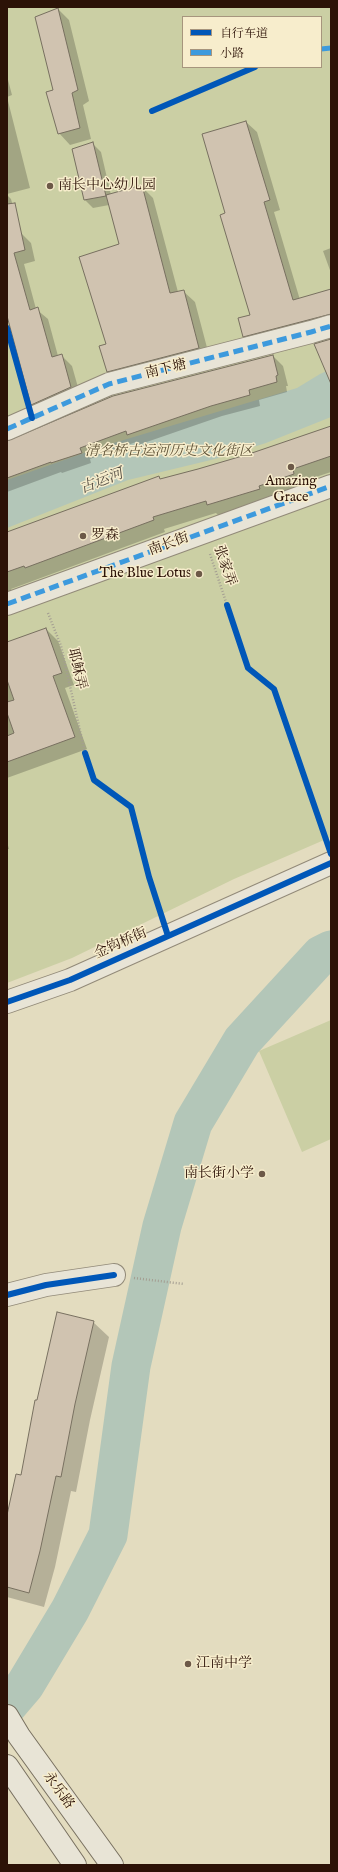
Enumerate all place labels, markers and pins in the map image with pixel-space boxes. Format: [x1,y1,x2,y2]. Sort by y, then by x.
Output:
place label: 南长中心幼儿园 [58,178,156,194]
marker: 南长中心幼儿园 [45,181,55,191]
marker: Amazing Grace [286,462,296,472]
place label: Amazing Grace [265,474,317,506]
place label: 罗森 [91,528,119,544]
marker: 罗森 [78,531,88,541]
place label: The Blue Lotus [99,566,191,582]
marker: The Blue Lotus [194,569,204,579]
place label: 南长街小学 [184,1166,254,1182]
marker: 南长街小学 [257,1169,267,1179]
place label: 江南中学 [196,1656,252,1672]
marker: 江南中学 [183,1659,193,1669]

